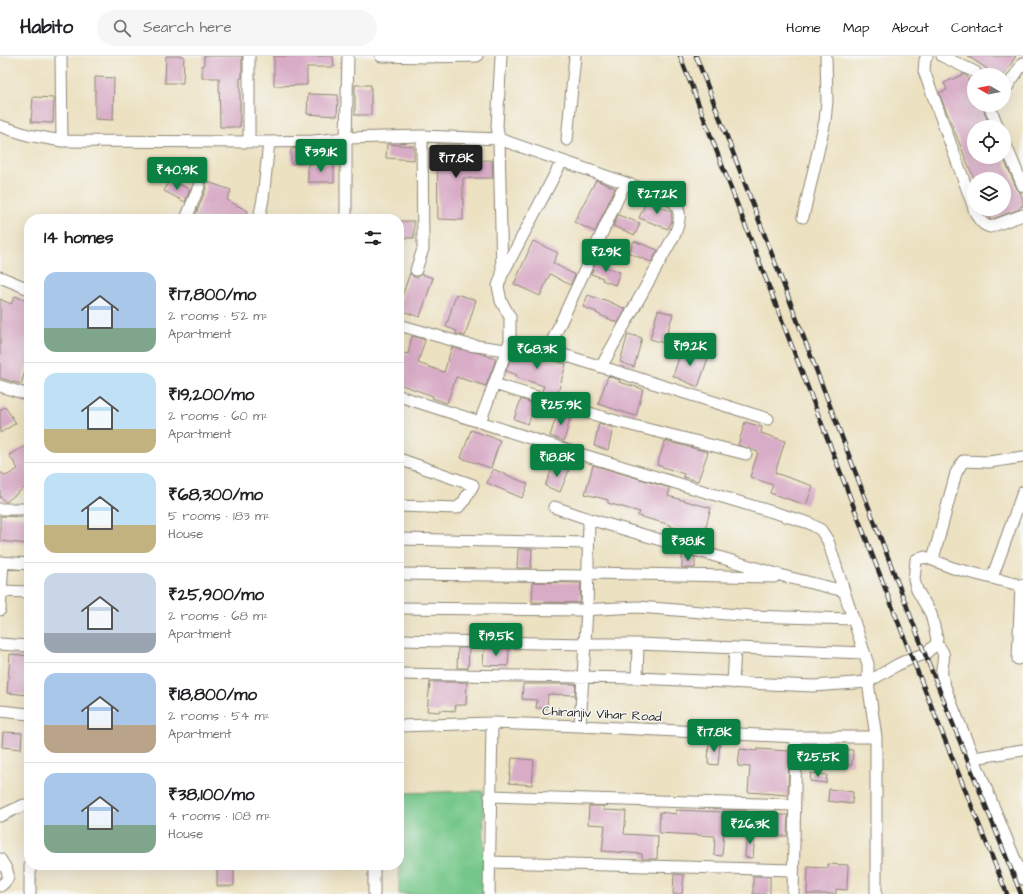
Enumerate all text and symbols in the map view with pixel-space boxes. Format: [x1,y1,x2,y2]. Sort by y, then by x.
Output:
search box [97,10,377,46]
text: Habito [20,14,73,41]
icon: search [111,17,133,39]
text: Search here [143,17,232,38]
text: Home [786,18,821,38]
text: Map [843,18,869,38]
text: About [891,18,929,38]
text: Contact [951,18,1003,38]
north arrow [967,68,1011,112]
map controls [967,68,1011,216]
button: locate [967,120,1011,164]
pin: ₹39.1K [288,139,354,173]
text: ₹39.1K [305,143,337,161]
pin: ₹17.8K [423,145,489,179]
text: ₹17.8K [438,149,474,167]
pin: ₹40.9K [144,157,210,191]
text: ₹40.9K [156,161,198,179]
button: layers [967,172,1011,216]
pin: ₹27.2K [624,181,690,215]
text: ₹27.2K [637,185,677,203]
text: 14 homes [44,226,114,250]
icon: filters [362,227,384,249]
pin: ₹29K [582,239,630,273]
text: ₹29K [591,243,621,261]
text: ₹17,800/mo [168,283,256,307]
icon: home [76,288,124,336]
text: 2 rooms · 52 m² [168,307,268,325]
text: Apartment [168,325,232,343]
pin: ₹19.2K [657,333,723,367]
pin: ₹68.3K [504,336,570,370]
text: ₹19.2K [673,337,707,355]
text: ₹68.3K [517,340,557,358]
text: ₹19,200/mo [168,383,254,407]
icon: home [76,389,124,437]
pin: ₹25.9K [528,392,594,426]
text: ₹25.9K [540,396,582,414]
text: 2 rooms · 60 m² [168,407,268,425]
text: Apartment [168,425,232,443]
pin: ₹18.8K [524,444,590,478]
text: ₹18.8K [539,448,575,466]
text: ₹68,300/mo [168,483,263,507]
icon: home [76,489,124,537]
text: 5 rooms · 183 m² [168,507,270,525]
text: House [168,525,203,543]
pin: ₹38.1K [655,528,721,562]
text: ₹38.1K [671,532,705,550]
text: ₹25,900/mo [168,583,264,607]
icon: home [76,589,124,637]
text: 2 rooms · 68 m² [168,607,268,625]
pin: ₹19.5K [463,623,529,657]
text: Apartment [168,625,232,643]
text: ₹19.5K [478,627,514,645]
text: ₹18,800/mo [168,683,257,707]
icon: home [76,689,124,737]
street label: Chiranjiv Vihar Road [542,702,662,726]
text: 2 rooms · 54 m² [168,707,270,725]
pin: ₹17.8K [681,719,747,753]
text: ₹17.8K [696,723,732,741]
text: Apartment [168,725,232,743]
pin: ₹25.5K [785,744,851,778]
text: ₹25.5K [797,748,839,766]
text: ₹38,100/mo [168,783,255,807]
icon: home [76,789,124,837]
text: 4 rooms · 108 m² [168,807,271,825]
pin: ₹26.3K [717,811,783,845]
text: ₹26.3K [730,815,770,833]
text: House [168,825,203,843]

